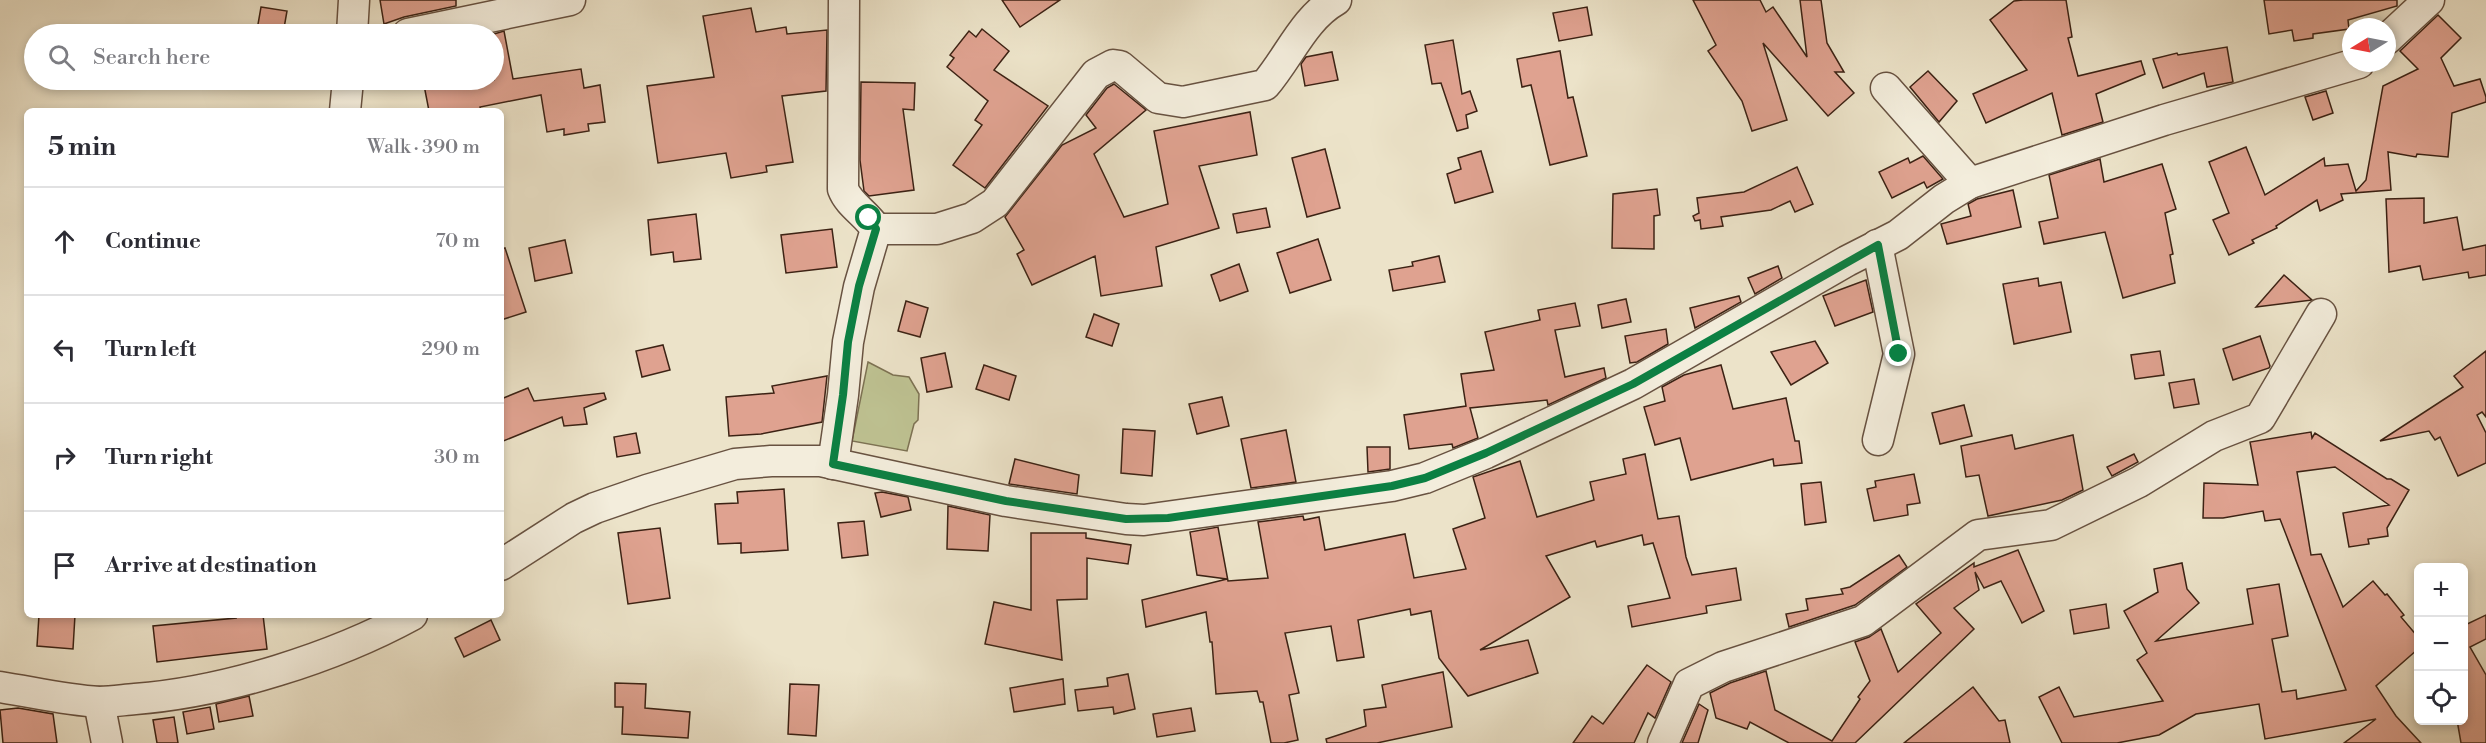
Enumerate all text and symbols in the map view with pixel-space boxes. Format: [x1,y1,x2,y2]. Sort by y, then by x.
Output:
north arrow [2342,18,2396,72]
search box [24,24,504,90]
icon: search [45,41,78,74]
text: Search here [93,44,210,71]
text: 5 min [48,131,116,163]
text: Walk · 390 m [367,135,480,160]
route start [855,204,881,230]
icon: ahead [48,225,81,258]
text: Continue [105,228,201,255]
text: 70 m [436,229,480,254]
icon: left [48,333,81,366]
text: Turn left [105,336,196,363]
text: 290 m [422,337,480,362]
route end [1885,340,1911,366]
icon: right [48,441,81,474]
text: Turn right [105,444,213,471]
text: 30 m [434,445,480,470]
icon: arrive [48,549,81,582]
text: Arrive at destination [105,552,317,579]
map controls [2414,563,2468,725]
button: + [2414,563,2468,617]
button: − [2414,617,2468,671]
button: locate [2414,671,2468,725]

